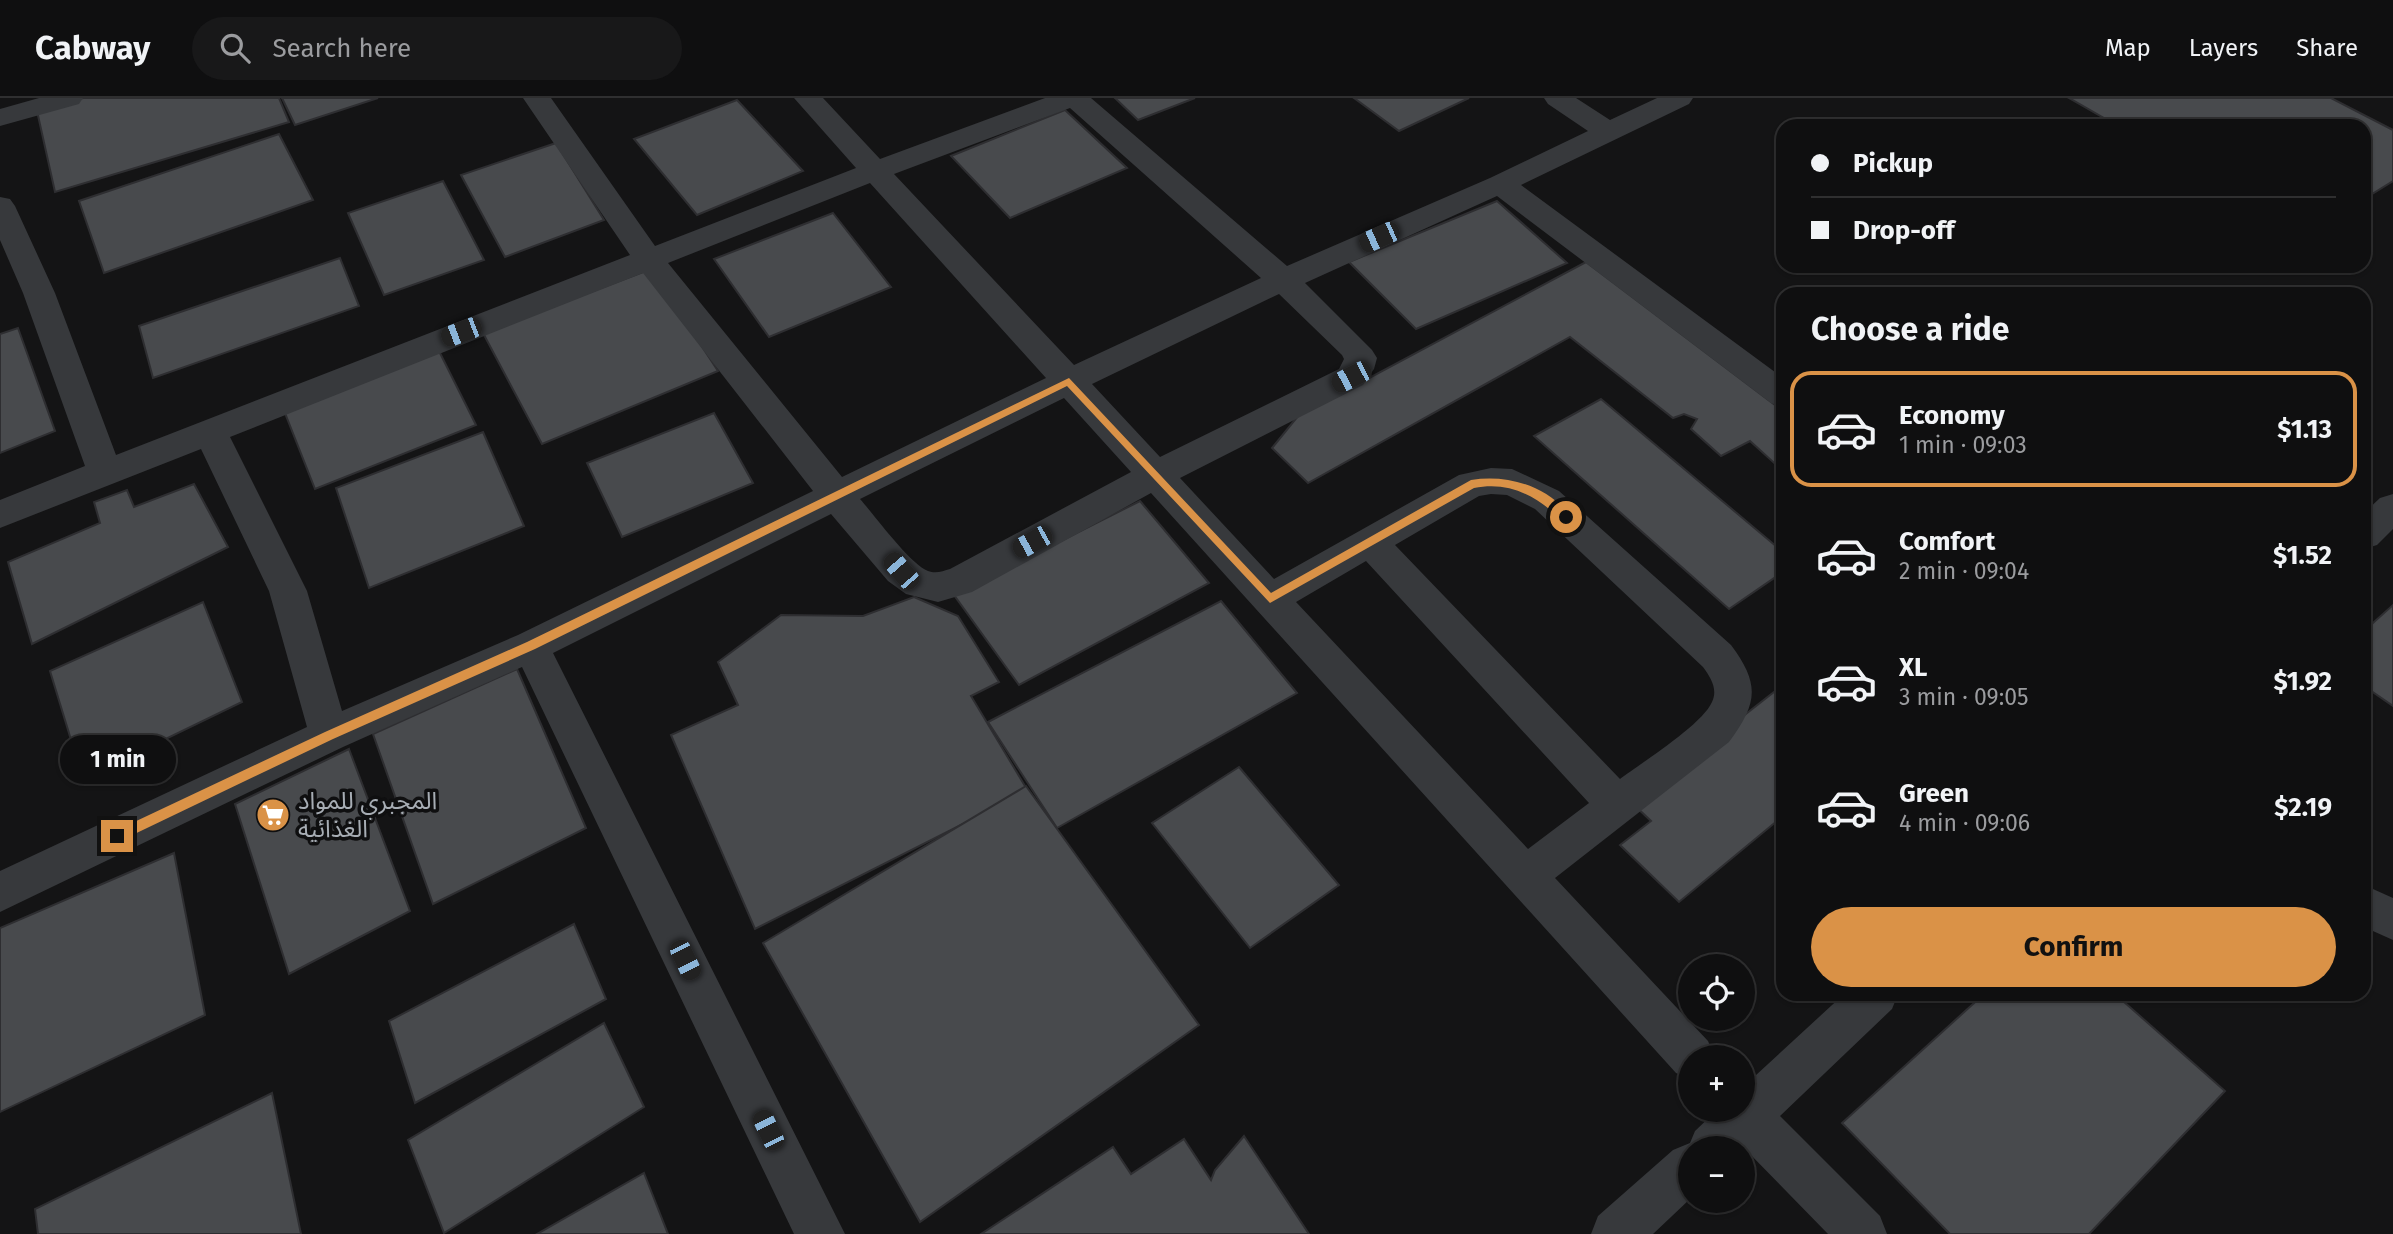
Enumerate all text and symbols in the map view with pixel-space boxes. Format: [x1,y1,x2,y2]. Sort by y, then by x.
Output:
search box [192,17,682,80]
text: Cabway [35,28,150,68]
icon: search [216,29,254,67]
text: Search here [272,33,411,64]
text: Map [2105,34,2151,62]
text: Layers [2189,34,2258,62]
text: Share [2296,34,2358,62]
text: Pickup [1853,148,1933,179]
text: Drop-off [1853,215,1955,246]
car [1356,219,1403,255]
text: Choose a ride [1811,310,2009,348]
car [438,315,485,349]
car [1328,358,1375,396]
icon: car [1815,398,1878,461]
text: Economy [1899,400,2005,431]
text: $1.13 [2277,414,2332,445]
text: 1 min · 09:03 [1899,431,2027,459]
route start [1550,501,1582,533]
car [1009,523,1056,561]
icon: car [1815,524,1878,587]
text: Comfort [1899,526,1995,557]
text: $1.52 [2273,540,2332,571]
car [880,548,923,594]
text: 2 min · 09:04 [1899,557,2029,585]
icon: car [1815,650,1878,713]
text: XL [1899,652,1927,683]
text: $1.92 [2273,666,2332,697]
text: 3 min · 09:05 [1899,683,2029,711]
callout: 1 min [59,734,175,784]
text: 1 min [90,745,146,773]
icon: car [1815,776,1878,839]
text: Green [1899,778,1969,809]
place label: المجبري للمواد الغذائية [298,787,437,843]
text: $2.19 [2274,792,2332,823]
supermarket icon: المجبري للمواد الغذائية [254,796,292,834]
text: 4 min · 09:06 [1899,809,2030,837]
route end [101,820,133,852]
button: Confirm [1811,907,2336,987]
car [667,937,704,983]
map controls [1678,954,1755,1213]
button: locate [1678,954,1755,1031]
button: + [1678,1045,1755,1122]
car [750,1107,787,1153]
button: − [1678,1136,1755,1213]

